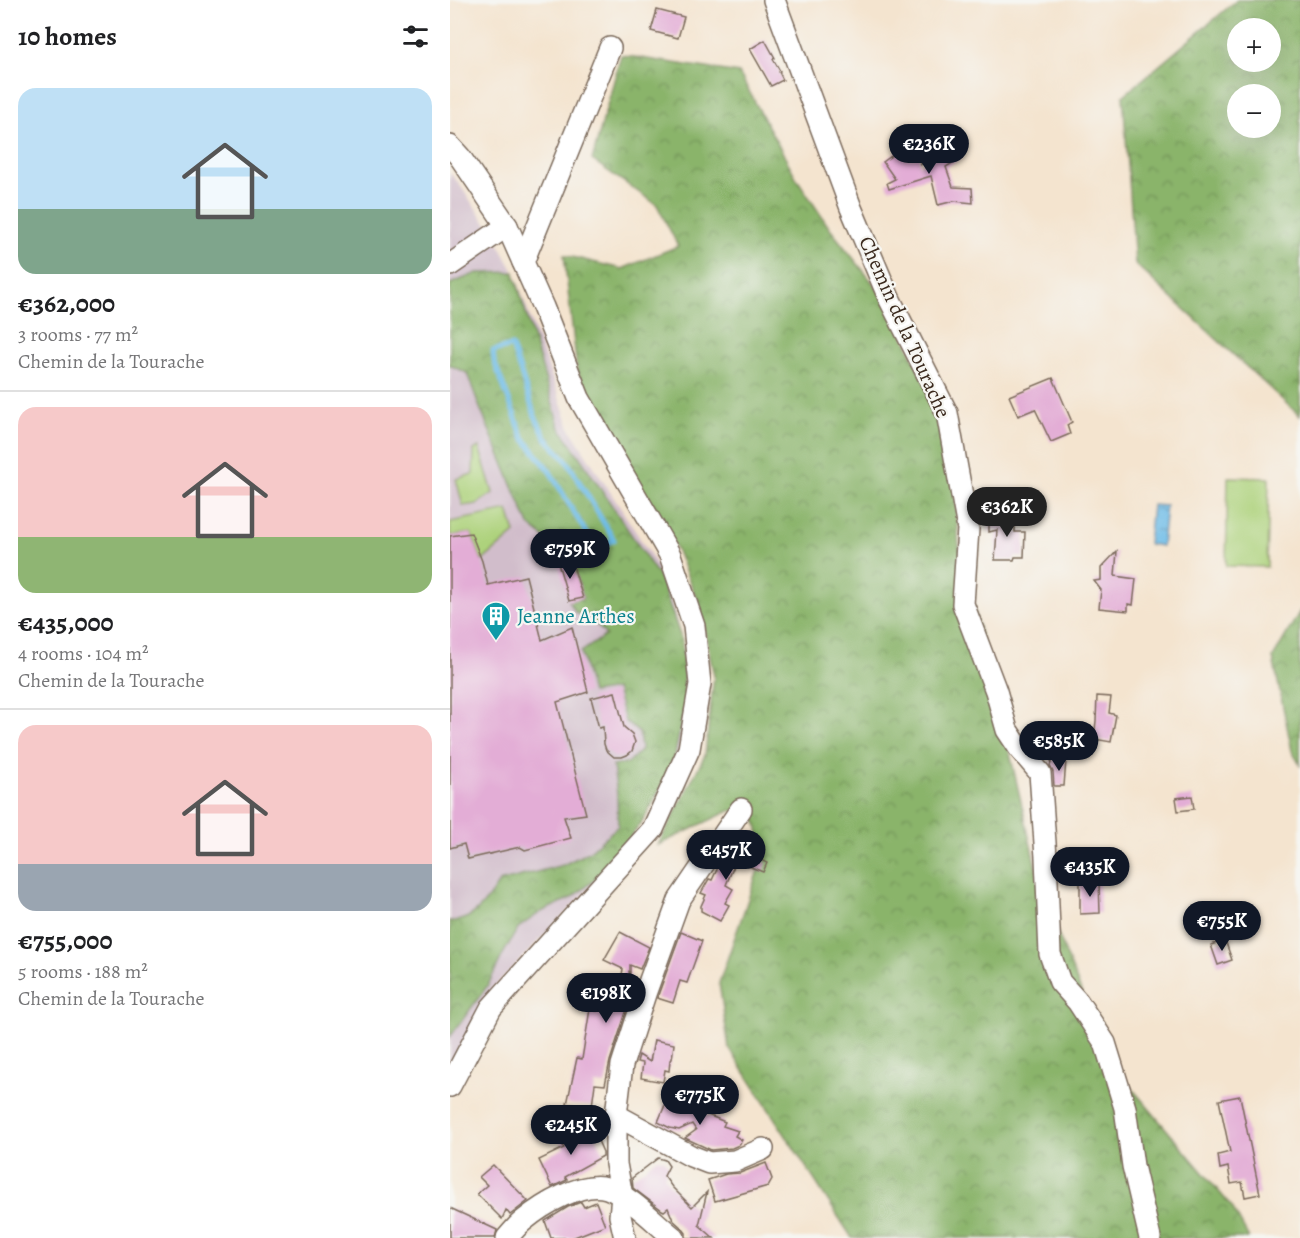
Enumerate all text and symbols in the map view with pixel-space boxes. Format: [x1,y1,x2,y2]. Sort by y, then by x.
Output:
map controls [1227,18,1281,138]
button: + [1227,18,1281,72]
text: 10 homes [18,19,117,54]
icon: filters [399,20,432,53]
button: − [1227,84,1281,138]
pin: €236K [887,124,971,175]
icon: home [171,127,279,235]
text: €236K [903,130,955,157]
street label: Chemin de la Tourache [852,232,958,422]
text: €362,000 [18,286,115,321]
text: 3 rooms · 77 m² [18,321,138,348]
text: Chemin de la Tourache [18,348,205,375]
icon: home [171,446,279,554]
pin: €362K [965,487,1049,538]
text: €362K [981,493,1033,520]
pin: €759K [528,529,612,580]
text: €759K [545,535,595,562]
building icon: Jeanne Arthes [480,600,512,642]
place label: Jeanne Arthes [517,602,635,630]
text: €435,000 [18,605,114,640]
text: 4 rooms · 104 m² [18,640,149,667]
text: Chemin de la Tourache [18,667,205,694]
pin: €585K [1017,721,1101,772]
text: €585K [1033,727,1085,754]
icon: home [171,764,279,872]
pin: €457K [684,830,768,881]
text: €457K [700,836,752,863]
pin: €435K [1048,847,1132,898]
text: €435K [1064,853,1116,880]
pin: €755K [1180,901,1264,952]
text: €755K [1197,907,1247,934]
text: €755,000 [18,923,112,958]
text: 5 rooms · 188 m² [18,958,148,985]
pin: €198K [564,973,648,1024]
text: €198K [581,979,631,1006]
text: Chemin de la Tourache [18,985,205,1012]
pin: €775K [658,1075,742,1126]
text: €775K [675,1081,725,1108]
pin: €245K [529,1105,613,1156]
text: €245K [545,1111,597,1138]

